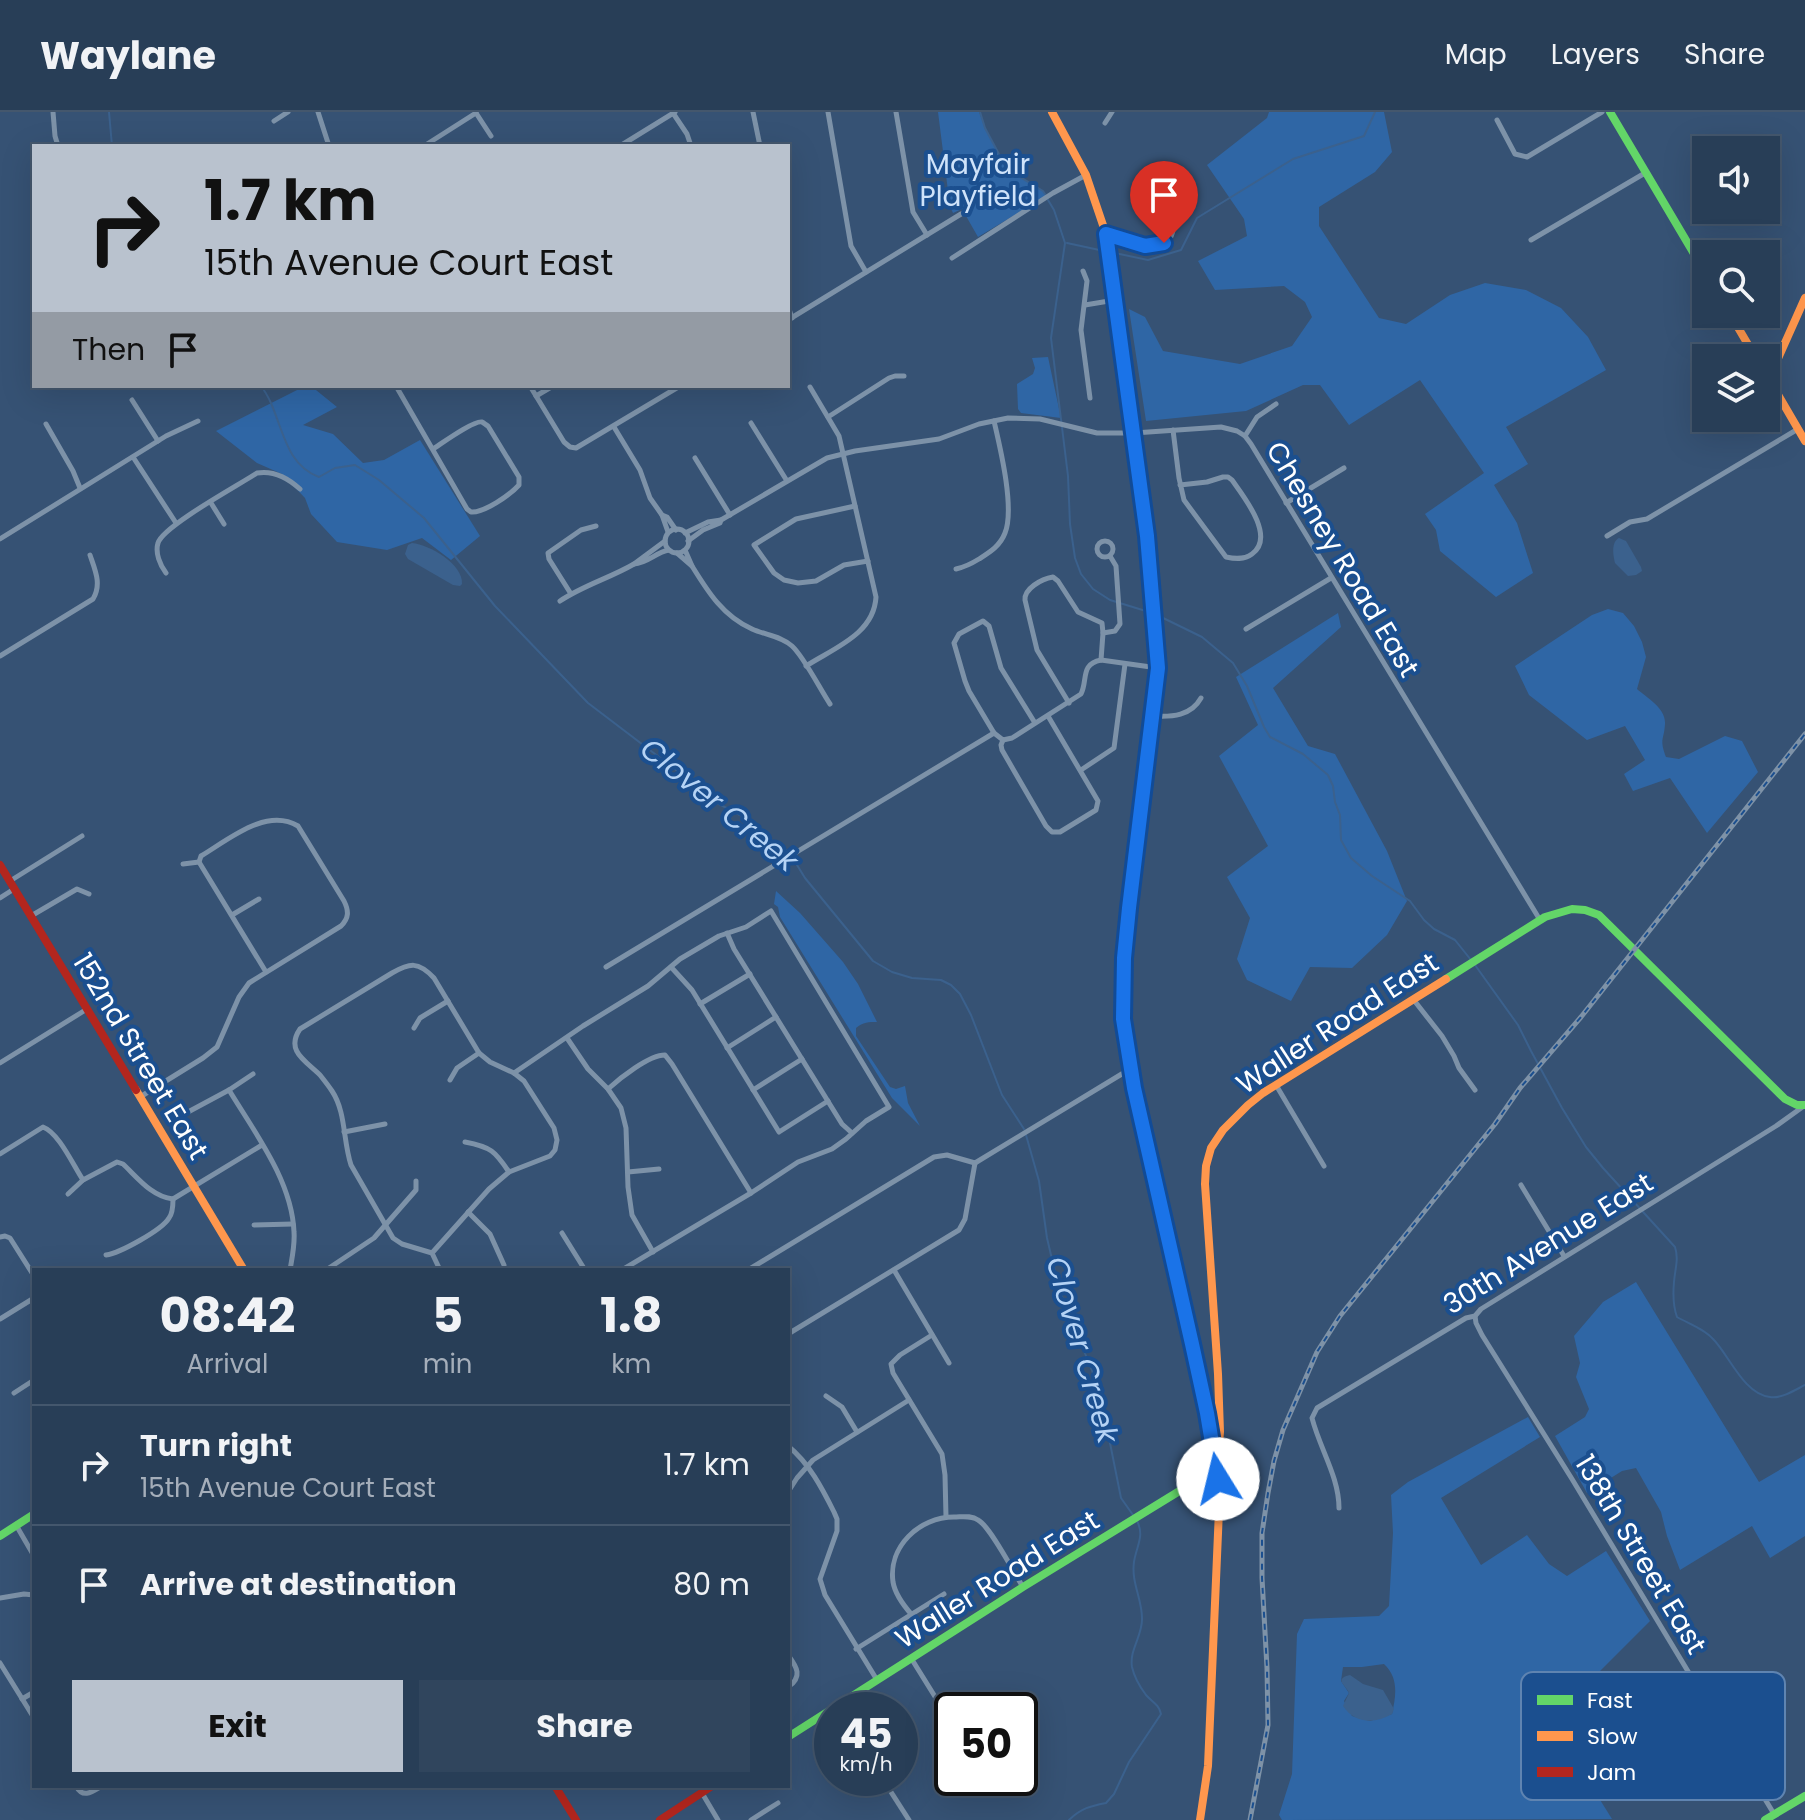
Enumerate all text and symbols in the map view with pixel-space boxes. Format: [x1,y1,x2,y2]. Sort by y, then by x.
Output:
text: Waylane [40,29,216,82]
text: Map [1445,35,1507,74]
text: Layers [1551,35,1640,74]
text: Share [1684,35,1765,74]
map controls [1692,136,1780,432]
button: sound [1692,136,1780,224]
park label: Mayfair Playfield [919,145,1037,216]
text: 1.7 km [204,161,377,240]
pin [1130,161,1198,243]
icon: arrive [1142,173,1186,217]
icon: right [72,176,176,280]
text: 15th Avenue Court East [204,237,613,288]
button: search [1692,240,1780,328]
text: Then [72,328,145,371]
icon: arrive [161,328,205,372]
button: layers [1692,344,1780,432]
street label: Chesney Road East [1257,434,1428,684]
water label: Clover Creek [631,727,809,883]
street label: Waller Road East [1229,943,1446,1103]
street label: 152nd Street East [63,946,218,1167]
street label: 30th Avenue East [1436,1163,1661,1324]
water label: Clover Creek [1035,1252,1130,1450]
text: 08:42 [159,1282,295,1349]
text: 5 [432,1282,463,1349]
text: 1.8 [600,1282,663,1349]
text: Arrival [186,1346,268,1382]
text: min [423,1346,473,1382]
text: km [611,1346,651,1382]
text: Turn right [140,1424,292,1467]
position arrow [1176,1437,1260,1521]
icon: right [72,1443,116,1487]
text: 1.7 km [663,1443,750,1486]
street label: 138th Street East [1566,1447,1716,1661]
text: 15th Avenue Court East [140,1470,436,1506]
street label: Waller Road East [888,1501,1107,1658]
icon: arrive [72,1563,116,1607]
text: Arrive at destination [140,1563,457,1606]
text: 80 m [673,1563,750,1606]
legend [1521,1672,1785,1800]
button: Exit [72,1680,403,1772]
button: Share [419,1680,750,1772]
text: Fast [1587,1685,1632,1716]
speed limit sign: 50 [934,1692,1038,1796]
text: 45 [839,1706,893,1762]
text: Slow [1587,1721,1637,1752]
text: km/h [839,1750,893,1778]
text: Jam [1587,1757,1636,1788]

